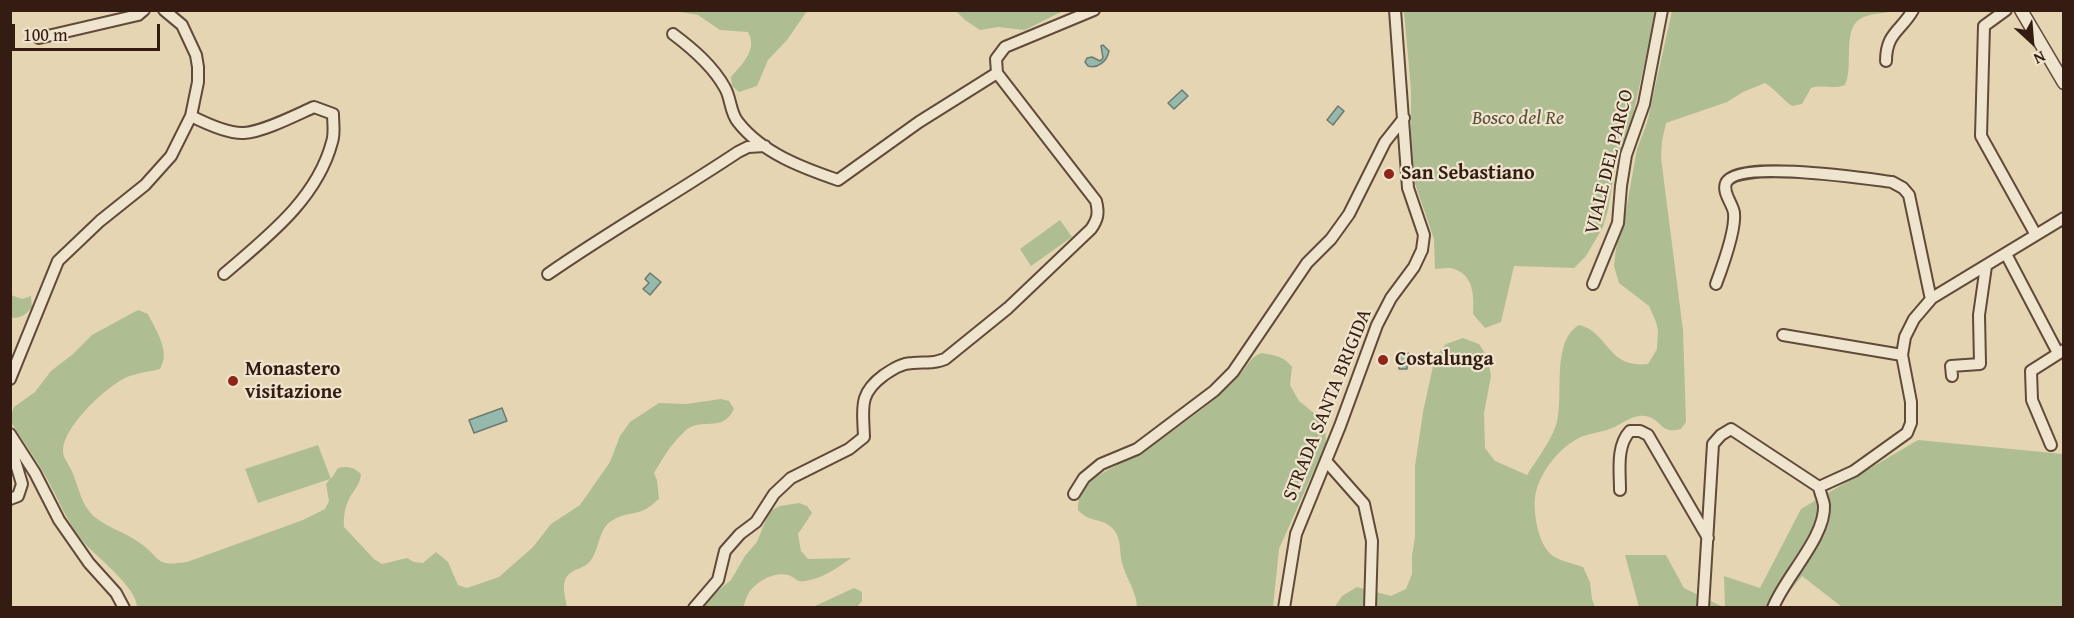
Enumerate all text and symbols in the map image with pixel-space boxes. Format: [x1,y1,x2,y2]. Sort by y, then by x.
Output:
scale bar [15,12,164,50]
north arrow [2002,12,2062,72]
text: 100 m [23,21,68,48]
text: N [2030,45,2050,71]
street label: VIALE DEL PARCO [1580,87,1640,237]
park label: Bosco del Re [1472,107,1564,131]
place label: San Sebastiano [1401,162,1535,186]
marker: San Sebastiano [1382,167,1396,181]
street label: STRADA SANTA BRIGIDA [1278,306,1378,504]
place label: Costalunga [1395,348,1494,372]
marker: Costalunga [1376,353,1390,367]
place label: Monastero visitazione [245,358,342,405]
marker: Monastero visitazione [226,374,240,388]

